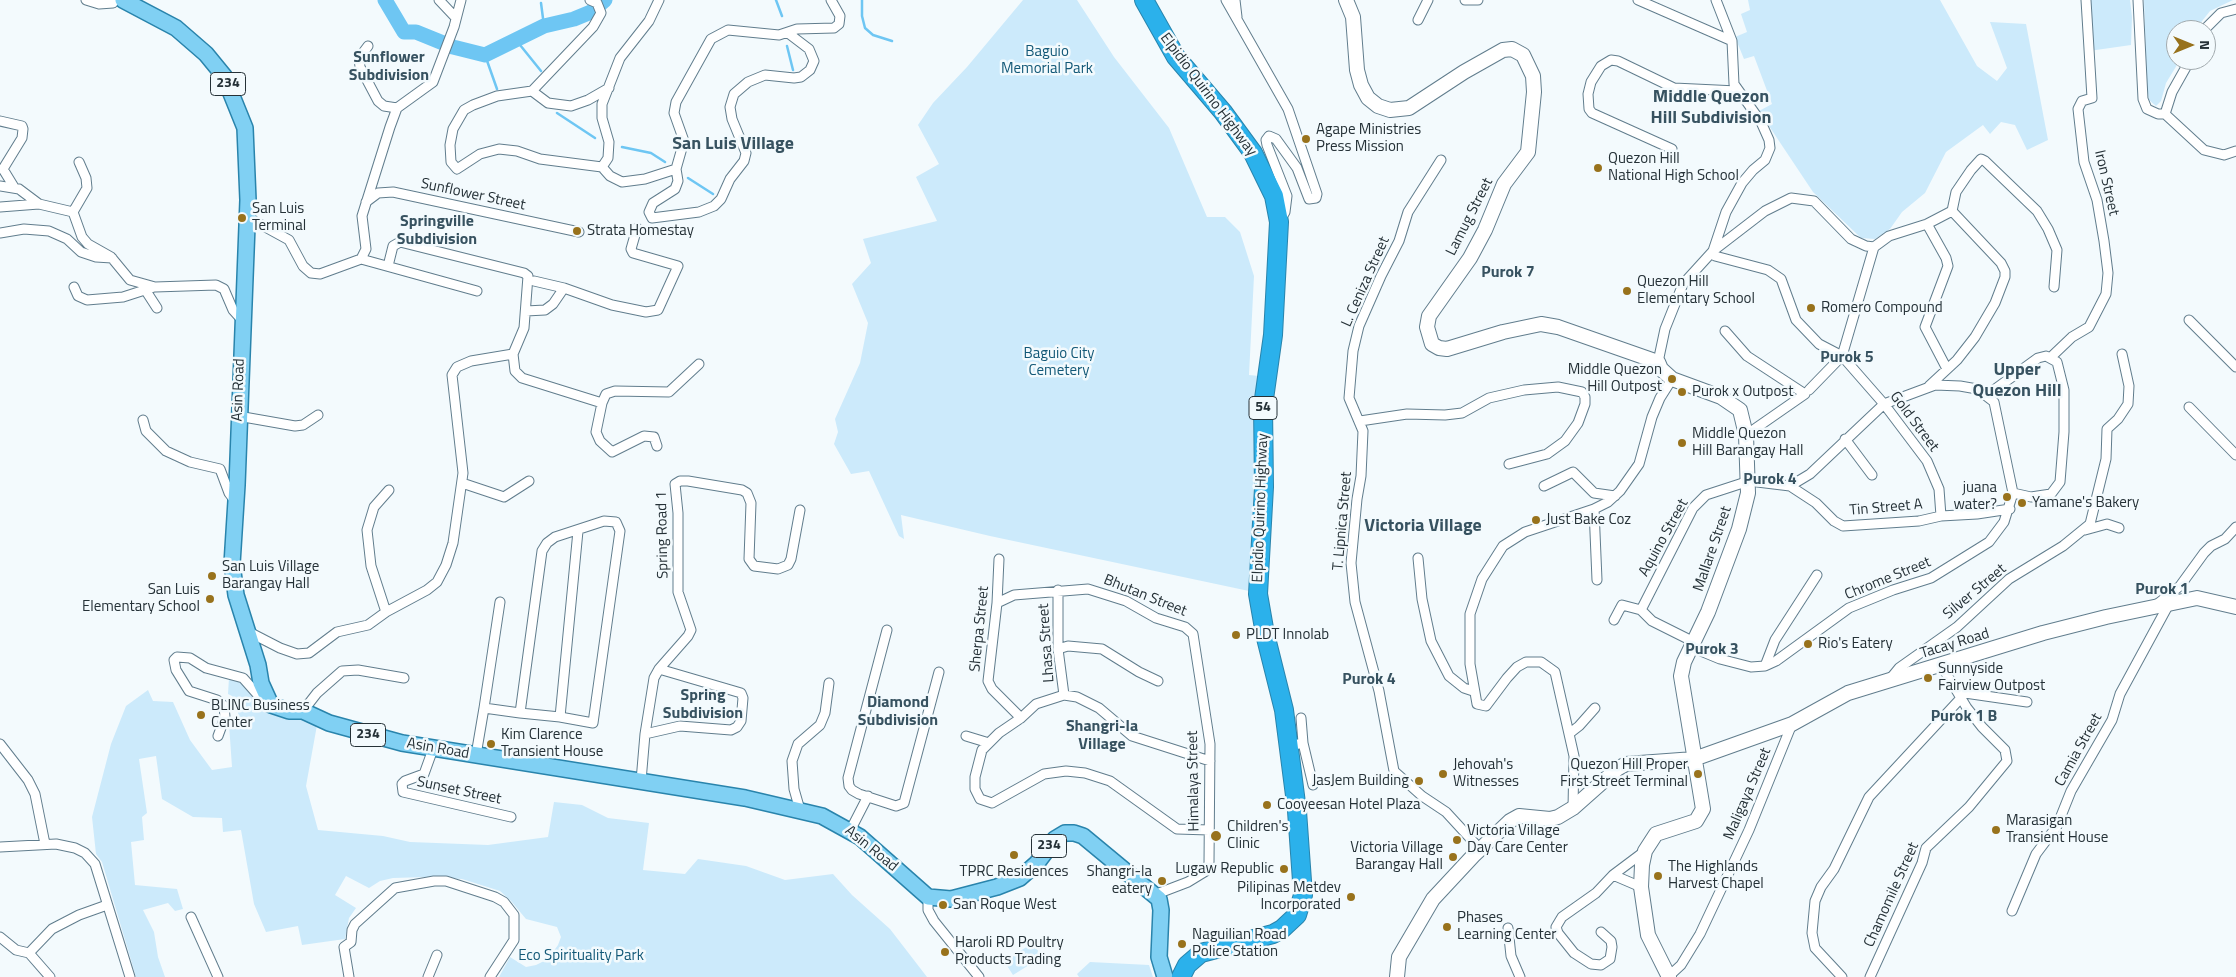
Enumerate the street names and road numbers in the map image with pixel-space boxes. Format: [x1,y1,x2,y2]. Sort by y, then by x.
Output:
street label: Elpidio Quirino Highway [1156,30,1260,160]
road number: 234 [210,72,246,96]
street label: Iron Street [2090,148,2122,218]
street label: Sunflower Street [419,175,527,215]
street label: Lamug Street [1443,175,1497,259]
street label: L. Ceniza Street [1338,234,1394,330]
street label: Asin Road [229,358,249,422]
street label: Gold Street [1886,388,1942,456]
road number: 54 [1249,396,1277,419]
street label: Elpidio Quirino Highway [1249,433,1273,583]
street label: T. Lipnica Street [1330,471,1356,571]
street label: Spring Road 1 [653,491,673,579]
street label: Aquino Street [1635,496,1693,580]
street label: Tin Street A [1849,496,1923,520]
street label: Mallare Street [1690,504,1736,594]
street label: Chrome Street [1842,554,1934,604]
street label: Silver Street [1940,560,2010,624]
street label: Bhutan Street [1101,571,1189,621]
street label: Sherpa Street [967,585,993,673]
street label: Lhasa Street [1035,603,1059,683]
street label: Tacay Road [1918,625,1992,663]
street label: Camia Street [2051,710,2107,790]
road number: 234 [350,724,386,746]
street label: Himalaya Street [1184,730,1204,832]
street label: Asin Road [405,735,471,763]
street label: Maligaya Street [1720,745,1776,843]
street label: Sunset Street [415,773,503,809]
street label: Asin Road [841,822,901,876]
road number: 234 [1032,834,1066,858]
street label: Chamomile Street [1861,840,1923,950]

